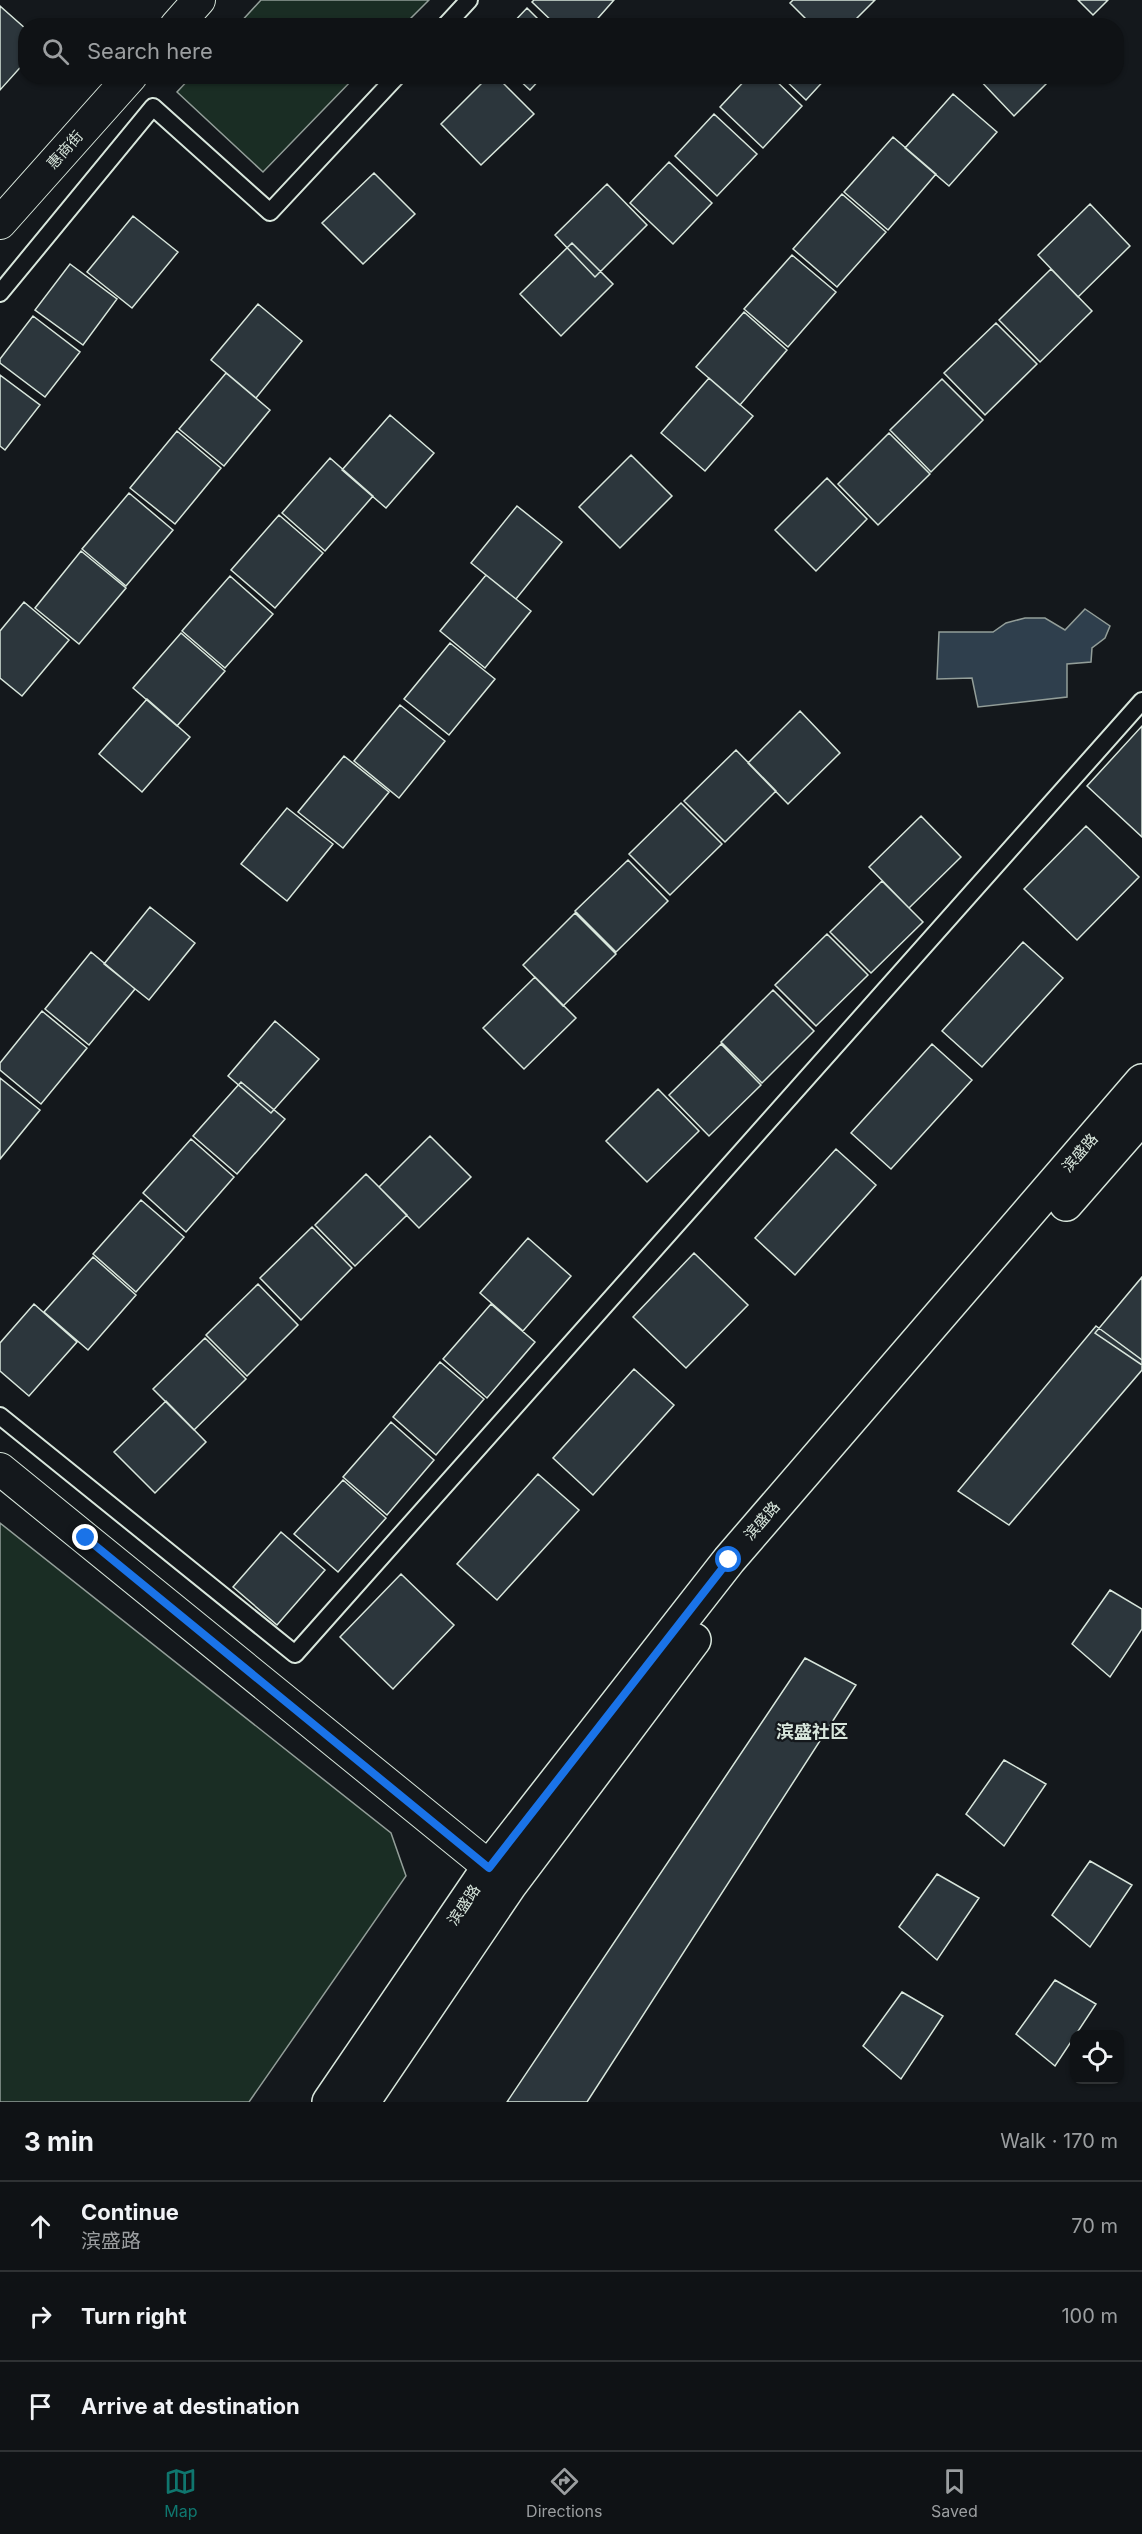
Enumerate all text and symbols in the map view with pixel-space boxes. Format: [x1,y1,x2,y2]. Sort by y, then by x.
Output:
search box [18,18,1124,84]
icon: search [39,35,72,68]
text: Search here [87,38,213,64]
street label: 惠商街 [43,127,87,173]
street label: 滨盛路 [1058,1129,1102,1176]
street label: 滨盛路 [740,1497,784,1544]
route end [72,1524,98,1550]
route start [715,1546,741,1572]
district label: 滨盛社区 [776,1721,848,1742]
street label: 滨盛路 [443,1881,484,1929]
map controls [1070,2030,1124,2084]
button: locate [1070,2030,1124,2084]
text: 3 min [24,2126,94,2157]
text: Walk · 170 m [1000,2129,1118,2153]
text: Continue [81,2199,179,2225]
icon: ahead [24,2210,57,2243]
text: 70 m [1071,2214,1118,2238]
text: 滨盛路 [81,2229,141,2253]
icon: right [24,2300,57,2333]
text: Turn right [81,2303,187,2329]
text: 100 m [1061,2304,1118,2328]
icon: arrive [24,2390,57,2423]
text: Arrive at destination [81,2393,300,2419]
tab: Map [164,2465,198,2521]
tab: Directions [526,2465,602,2521]
tab: Saved [931,2465,978,2521]

